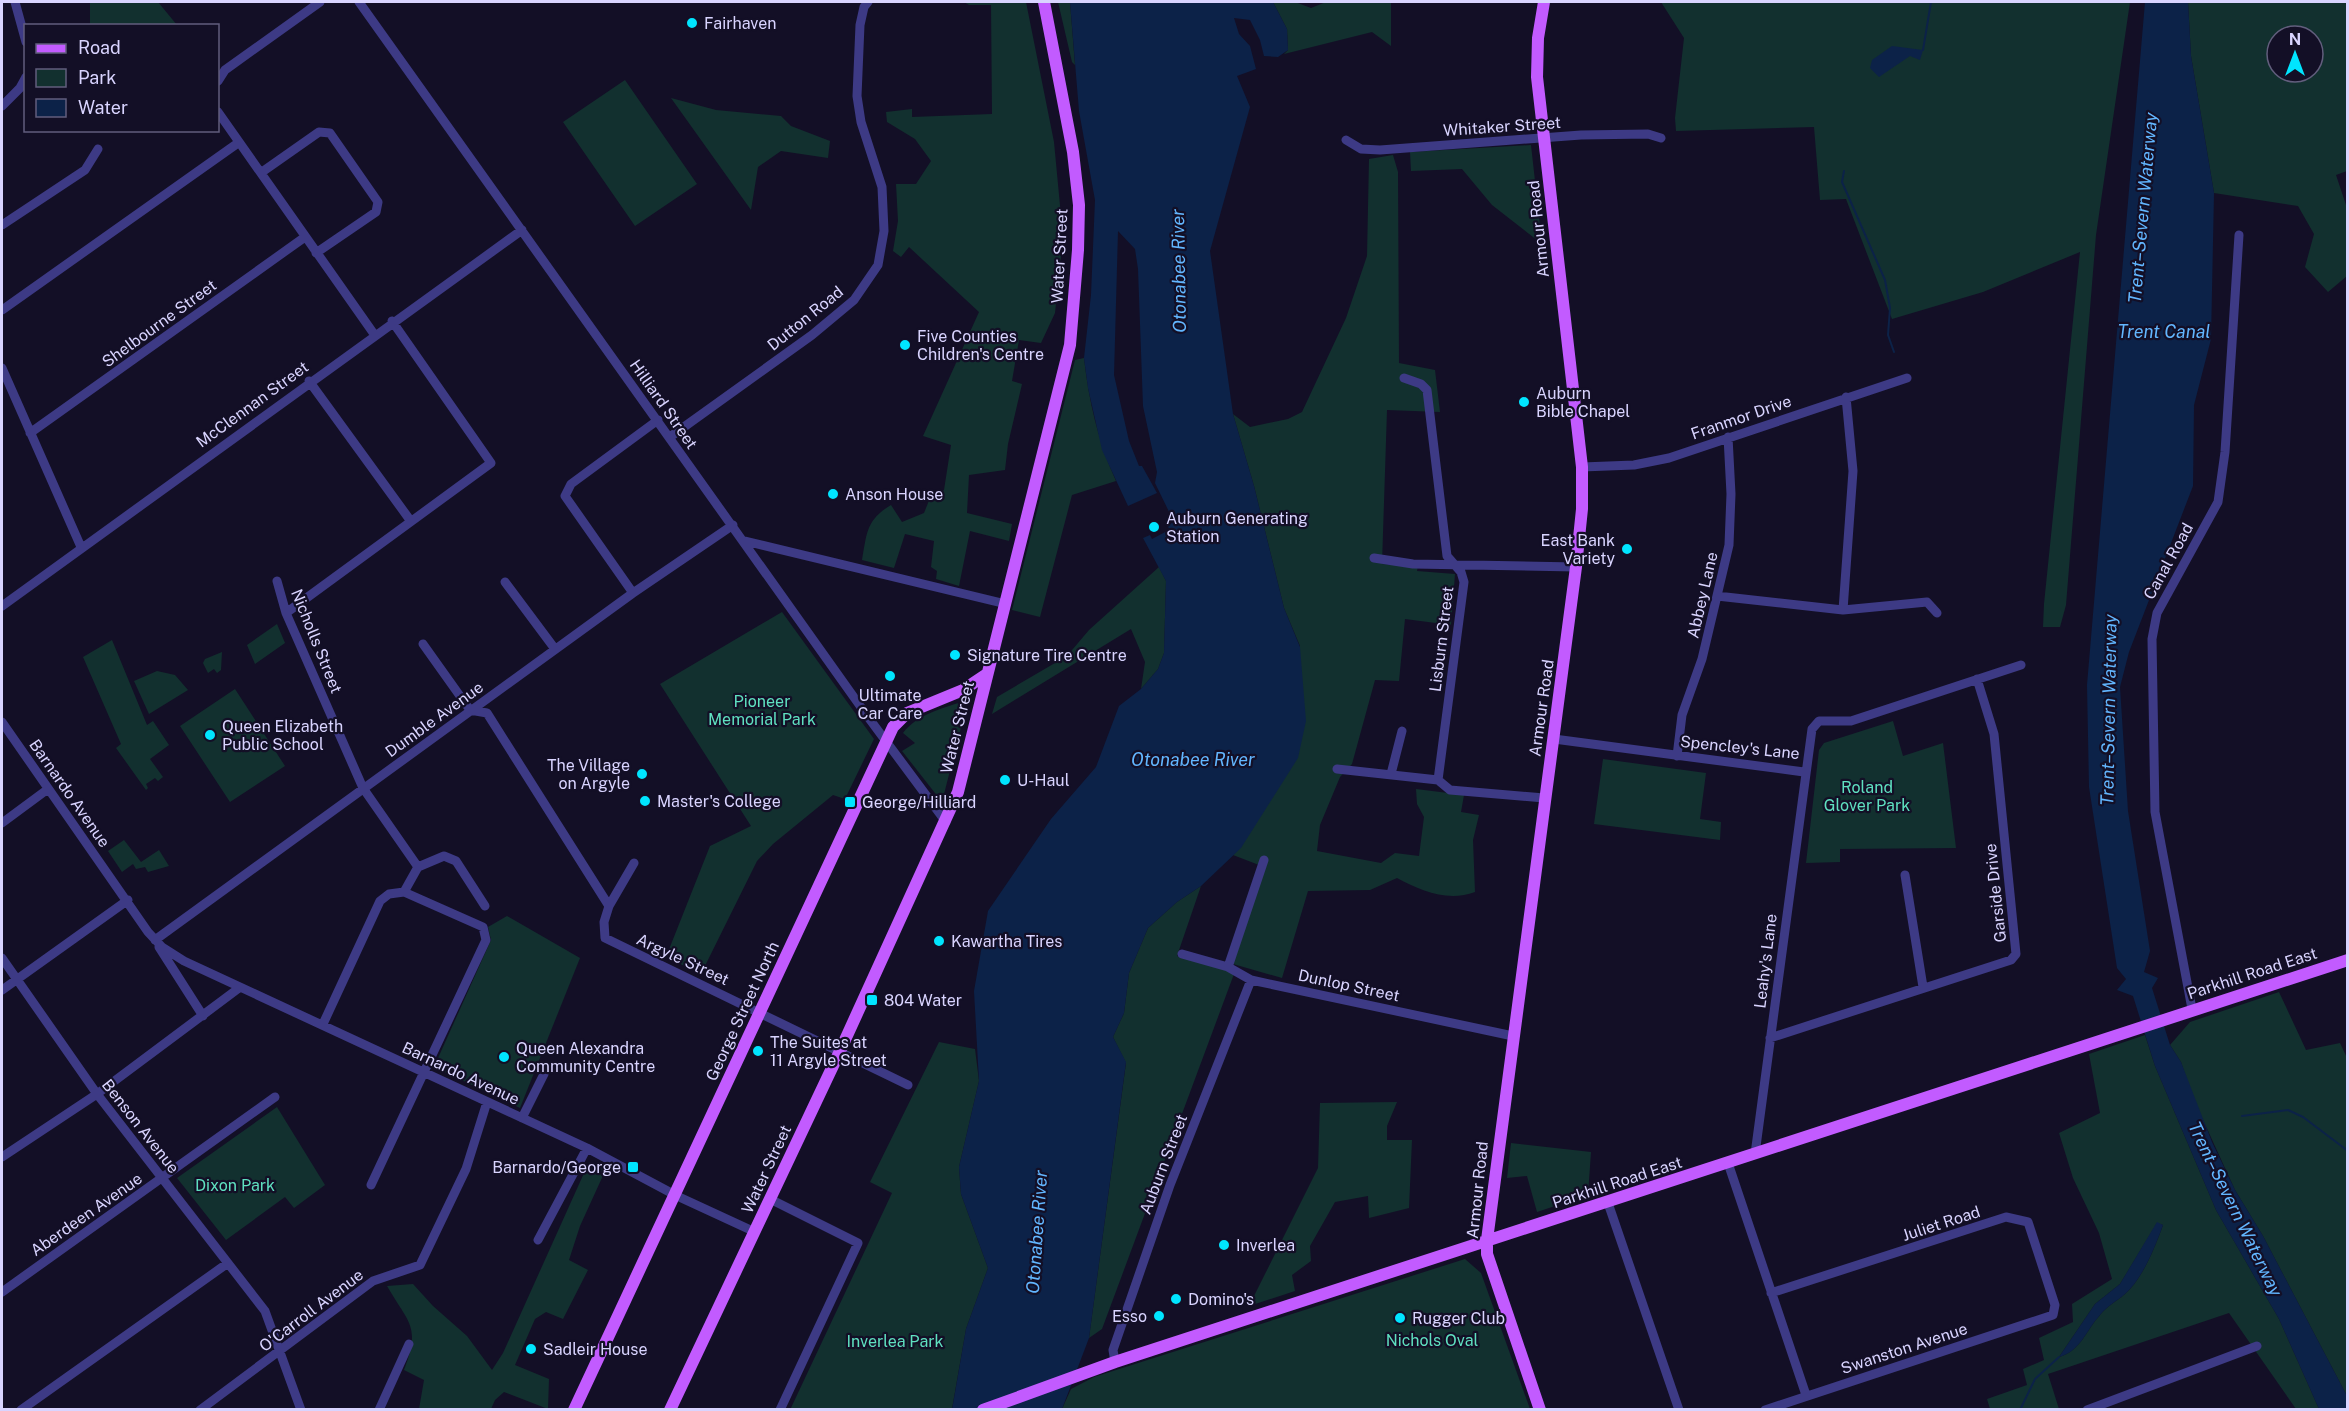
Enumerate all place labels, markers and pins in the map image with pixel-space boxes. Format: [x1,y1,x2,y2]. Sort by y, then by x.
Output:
place label: Fairhaven [704,14,777,33]
marker: Fairhaven [685,16,699,30]
place label: Five Counties Children's Centre [917,327,1044,364]
marker: Five Counties Children's Centre [898,338,912,352]
place label: Auburn Bible Chapel [1536,384,1630,421]
marker: Auburn Bible Chapel [1517,395,1531,409]
place label: Anson House [845,485,943,504]
marker: Anson House [826,487,840,501]
place label: Auburn Generating Station [1166,509,1308,546]
marker: Auburn Generating Station [1147,520,1161,534]
place label: East Bank Variety [1541,531,1615,568]
marker: East Bank Variety [1620,542,1634,556]
place label: Signature Tire Centre [967,646,1127,665]
marker: Signature Tire Centre [948,648,962,662]
marker: Ultimate Car Care [883,669,897,683]
place label: Ultimate Car Care [858,686,922,723]
place label: Queen Elizabeth Public School [222,717,343,754]
marker: Queen Elizabeth Public School [203,728,217,742]
place label: The Village on Argyle [547,756,630,793]
marker: The Village on Argyle [635,767,649,781]
place label: U-Haul [1017,771,1070,790]
marker: U-Haul [998,773,1012,787]
place label: Master's College [657,792,781,811]
place label: George/Hilliard [862,793,976,812]
marker: Master's College [638,794,652,808]
marker: George/Hilliard [843,795,857,809]
place label: Kawartha Tires [951,932,1062,951]
marker: Kawartha Tires [932,934,946,948]
place label: 804 Water [884,991,962,1010]
marker: 804 Water [865,993,879,1007]
place label: The Suites at 11 Argyle Street [770,1033,887,1070]
place label: Queen Alexandra Community Centre [516,1039,655,1076]
marker: The Suites at 11 Argyle Street [751,1044,765,1058]
marker: Queen Alexandra Community Centre [497,1050,511,1064]
place label: Barnardo/George [492,1158,621,1177]
marker: Barnardo/George [626,1160,640,1174]
place label: Inverlea [1236,1236,1295,1255]
marker: Inverlea [1217,1238,1231,1252]
place label: Domino's [1188,1290,1254,1309]
marker: Domino's [1169,1292,1183,1306]
place label: Esso [1112,1307,1147,1326]
marker: Esso [1152,1309,1166,1323]
place label: Rugger Club [1412,1309,1505,1328]
marker: Rugger Club [1393,1311,1407,1325]
place label: Sadleir House [543,1340,648,1359]
marker: Sadleir House [524,1342,538,1356]

